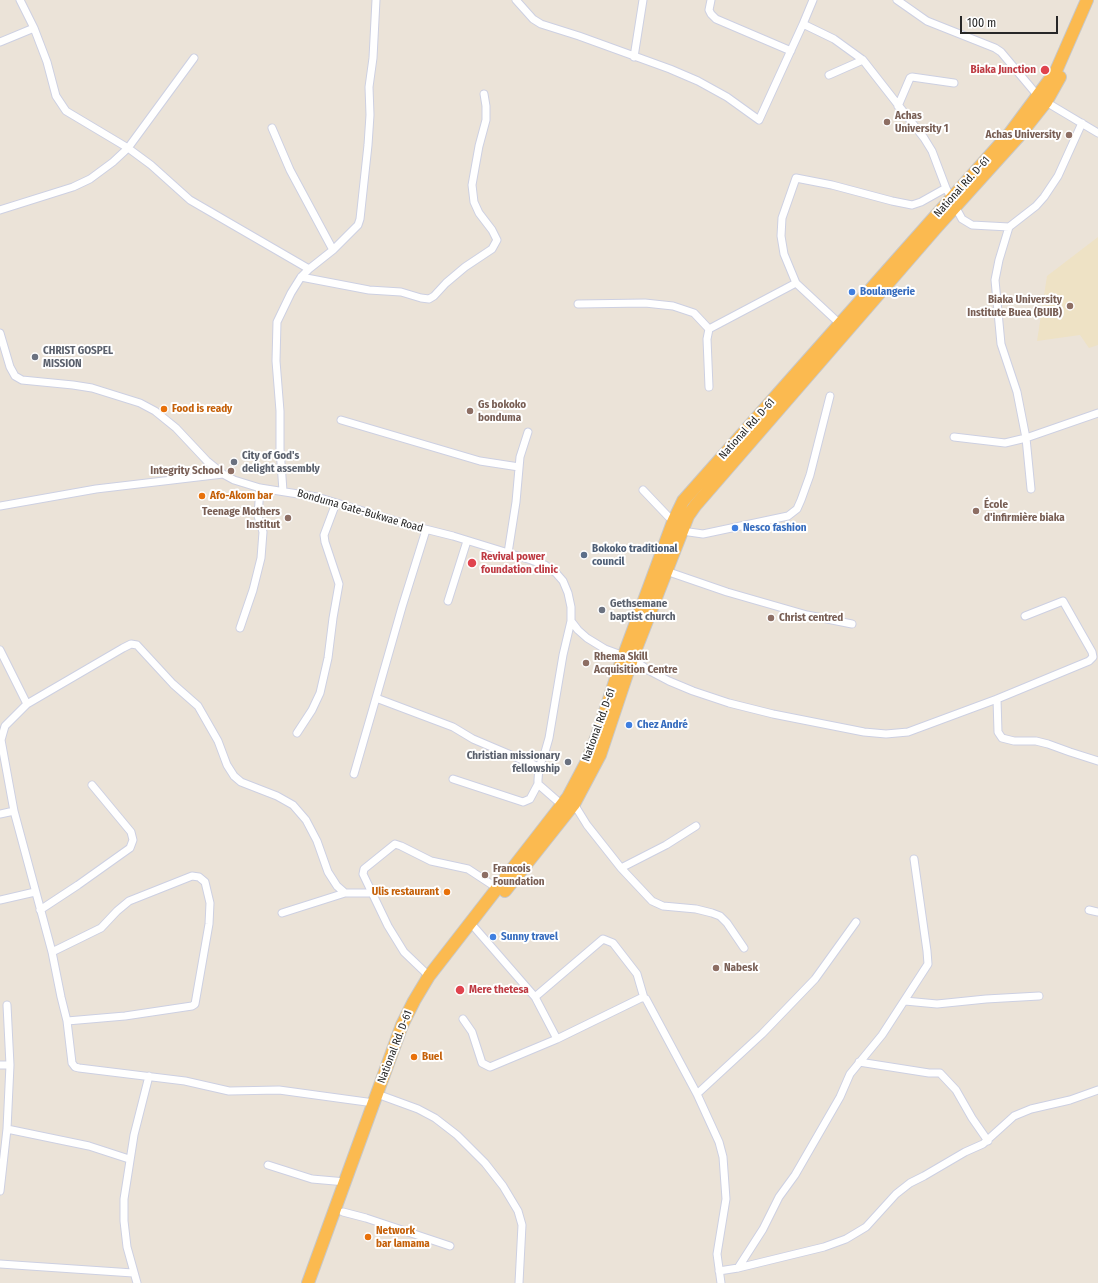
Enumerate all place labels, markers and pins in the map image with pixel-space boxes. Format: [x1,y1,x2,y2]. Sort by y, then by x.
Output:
place label: Biaka Junction [971,63,1036,77]
marker: Biaka Junction [1039,64,1051,76]
place label: Achas University 1 [895,109,948,135]
marker: Achas University 1 [882,117,892,127]
place label: Achas University [986,128,1061,142]
marker: Achas University [1064,130,1074,140]
place label: Boulangerie [860,285,915,299]
marker: Boulangerie [847,287,857,297]
place label: Biaka University Institute Buea (BUIB) [967,293,1062,319]
marker: Biaka University Institute Buea (BUIB) [1065,301,1075,311]
place label: CHRIST GOSPEL MISSION [43,344,113,370]
marker: CHRIST GOSPEL MISSION [30,352,40,362]
place label: Gs bokoko bonduma [478,398,526,424]
place label: Food is ready [172,402,232,416]
marker: Food is ready [159,404,169,414]
marker: Gs bokoko bonduma [465,406,475,416]
place label: City of God's delight assembly [242,449,320,475]
marker: City of God's delight assembly [229,457,239,467]
place label: Integrity School [150,464,223,478]
marker: Integrity School [226,466,236,476]
place label: Afo-Akom bar [210,489,273,503]
marker: Afo-Akom bar [197,491,207,501]
place label: École d'infirmière biaka [984,498,1065,524]
place label: Teenage Mothers Institut [202,505,280,531]
marker: École d'infirmière biaka [971,506,981,516]
marker: Teenage Mothers Institut [283,513,293,523]
place label: Nesco fashion [743,521,807,535]
marker: Nesco fashion [730,523,740,533]
place label: Bokoko traditional council [592,542,678,568]
place label: Revival power foundation clinic [481,550,558,576]
marker: Bokoko traditional council [579,550,589,560]
marker: Revival power foundation clinic [466,557,478,569]
place label: Gethsemane baptist church [610,597,676,623]
marker: Gethsemane baptist church [597,605,607,615]
place label: Christ centred [779,611,843,625]
marker: Christ centred [766,613,776,623]
place label: Rhema Skill Acquisition Centre [594,650,677,676]
marker: Rhema Skill Acquisition Centre [581,658,591,668]
place label: Chez André [637,718,688,732]
marker: Chez André [624,720,634,730]
place label: Christian missionary fellowship [467,749,560,775]
marker: Christian missionary fellowship [563,757,573,767]
place label: Francois Foundation [493,862,545,888]
marker: Francois Foundation [480,870,490,880]
place label: Ulis restaurant [372,885,439,899]
marker: Ulis restaurant [442,887,452,897]
place label: Sunny travel [501,930,558,944]
marker: Sunny travel [488,932,498,942]
place label: Nabesk [724,961,758,975]
marker: Nabesk [711,963,721,973]
place label: Mere thetesa [469,983,529,997]
marker: Mere thetesa [454,984,466,996]
place label: Buel [422,1050,442,1064]
marker: Buel [409,1052,419,1062]
place label: Network bar lamama [376,1224,430,1250]
marker: Network bar lamama [363,1232,373,1242]

